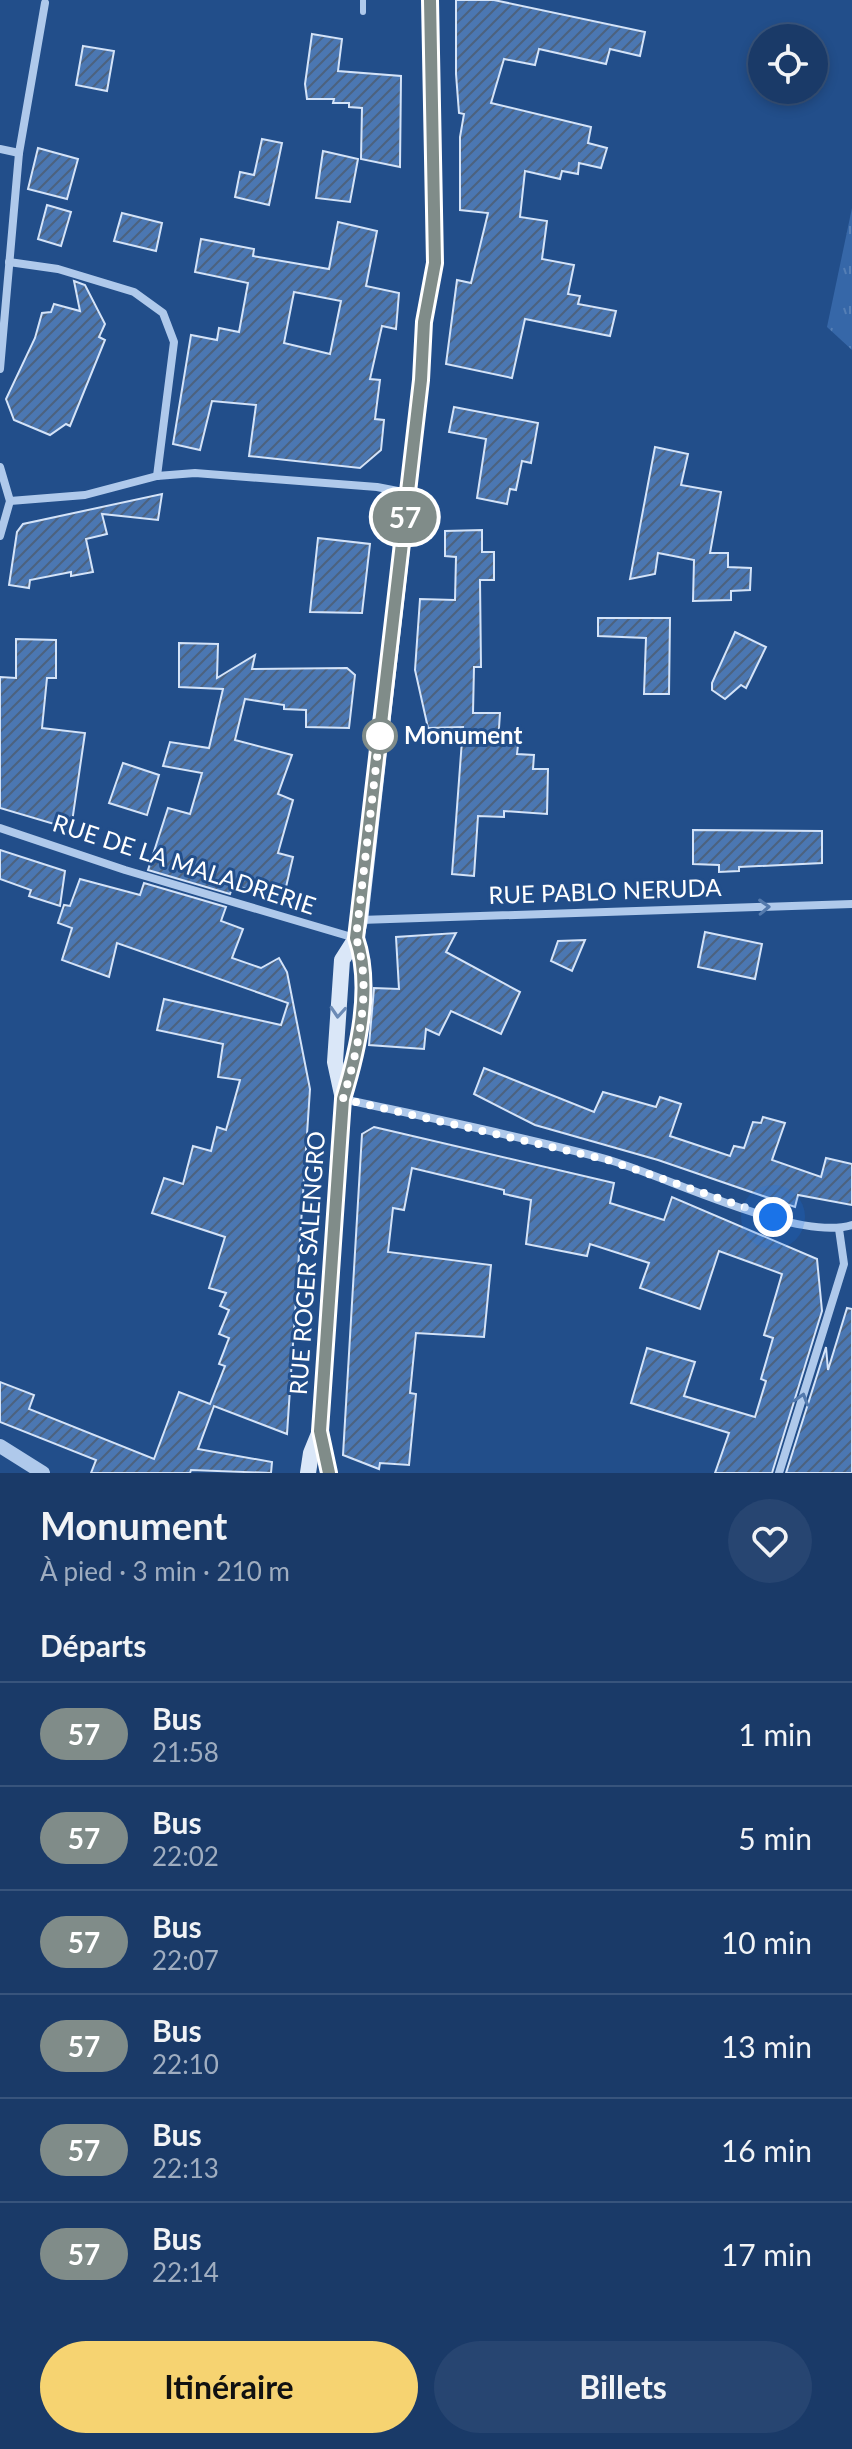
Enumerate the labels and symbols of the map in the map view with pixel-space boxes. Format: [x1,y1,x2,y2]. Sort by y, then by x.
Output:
line badge: 57 [369,491,441,543]
marker: Monument [363,719,397,753]
place label: Monument [404,720,522,749]
street label: RUE DE LA MALADRERIE [49,807,320,920]
street label: RUE PABLO NERUDA [488,872,723,909]
one-way arrow [758,899,771,916]
one-way arrow [330,1006,347,1019]
street label: RUE ROGER SALENGRO [283,1130,330,1396]
your location [753,1197,793,1237]
one-way arrow [793,1392,809,1406]

